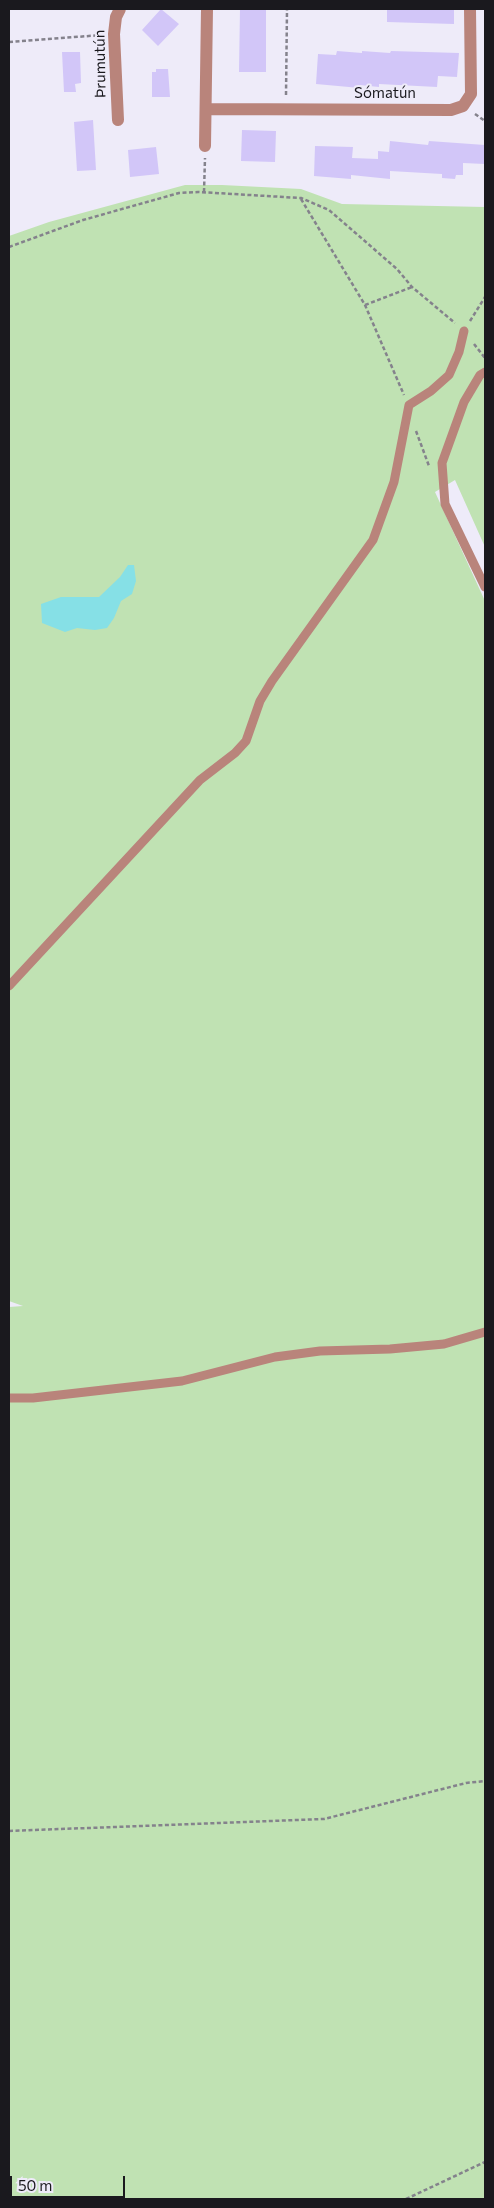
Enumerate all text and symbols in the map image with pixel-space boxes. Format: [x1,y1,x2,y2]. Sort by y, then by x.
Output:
street label: Þrumutún [90,30,110,98]
street label: Sómatún [354,84,416,102]
scale bar [12,2166,128,2198]
text: 50 m [18,2176,52,2194]

